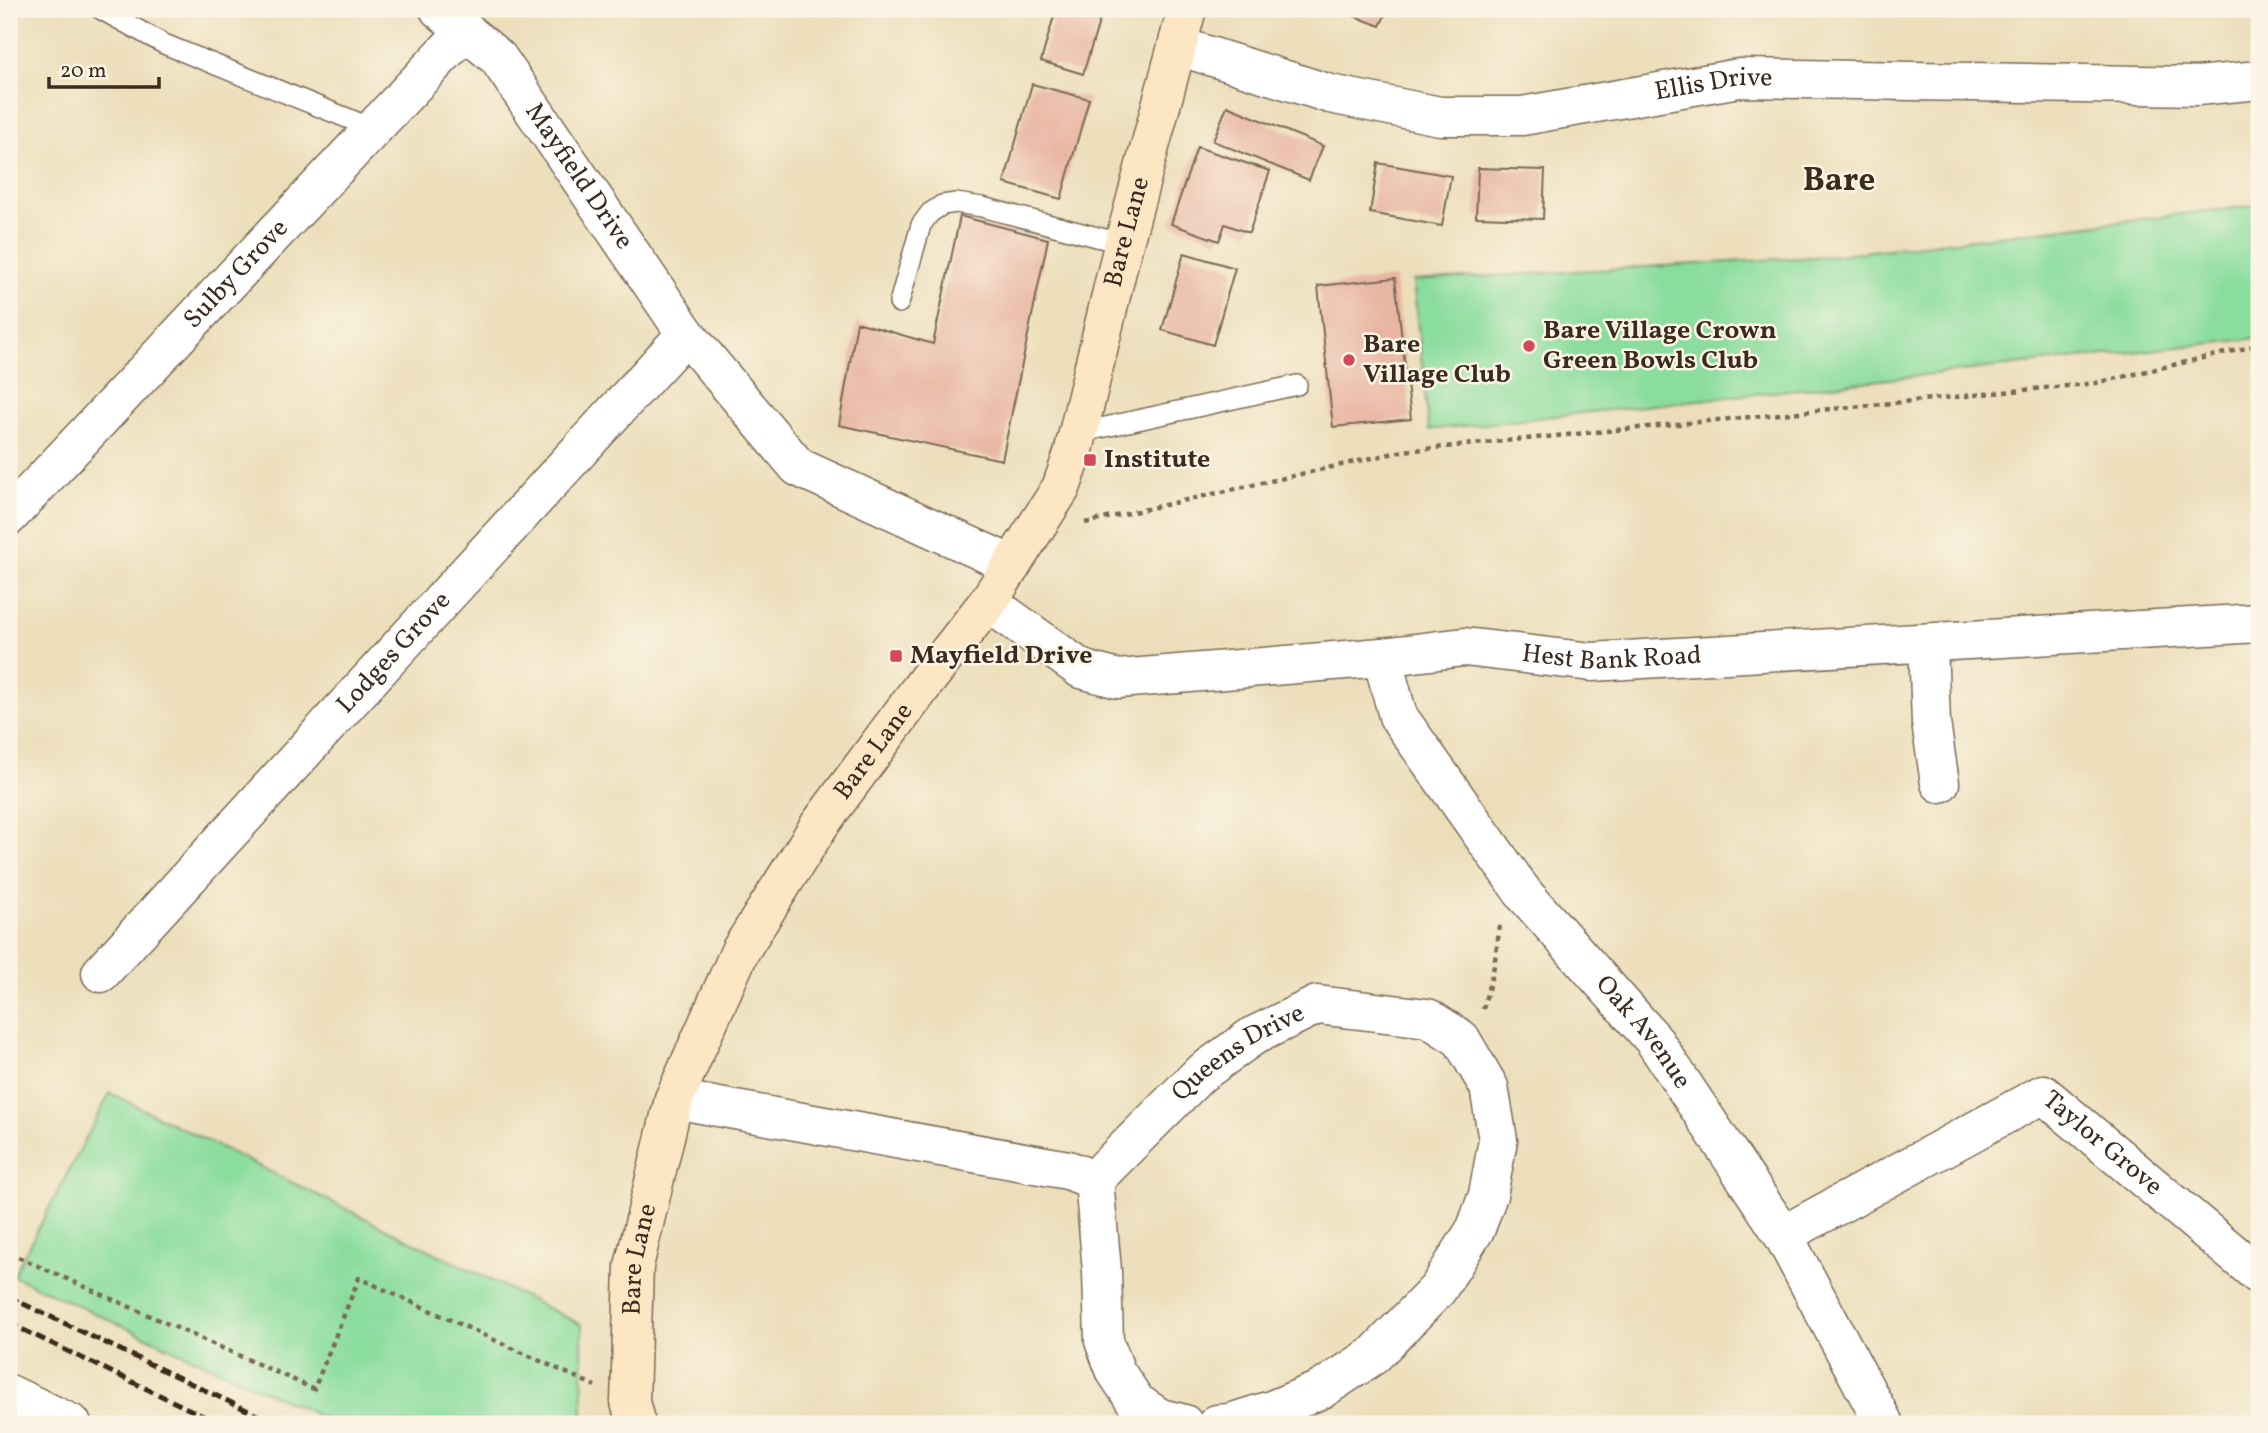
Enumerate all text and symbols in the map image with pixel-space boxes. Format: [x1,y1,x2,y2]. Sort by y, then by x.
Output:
scale bar [49,46,159,90]
text: 20 m [60,57,106,86]
street label: Ellis Drive [1652,60,1773,110]
street label: Mayfield Drive [516,96,641,257]
district label: Bare [1803,159,1875,205]
street label: Bare Lane [1096,173,1159,291]
street label: Sulby Grove [176,211,297,337]
place label: Bare Village Crown Green Bowls Club [1543,313,1777,379]
place label: Bare Village Club [1363,327,1511,393]
marker: Bare Village Crown Green Bowls Club [1521,338,1537,354]
marker: Bare Village Club [1341,352,1357,368]
place label: Institute [1104,442,1210,478]
marker: Institute [1082,452,1098,468]
street label: Lodges Grove [329,584,459,722]
street label: Hest Bank Road [1520,636,1703,680]
place label: Mayfield Drive [910,638,1093,674]
marker: Mayfield Drive [888,648,904,664]
street label: Bare Lane [826,695,922,808]
street label: Oak Avenue [1587,968,1699,1096]
street label: Queens Drive [1164,996,1311,1110]
street label: Taylor Grove [2034,1083,2170,1205]
street label: Bare Lane [615,1200,666,1316]

